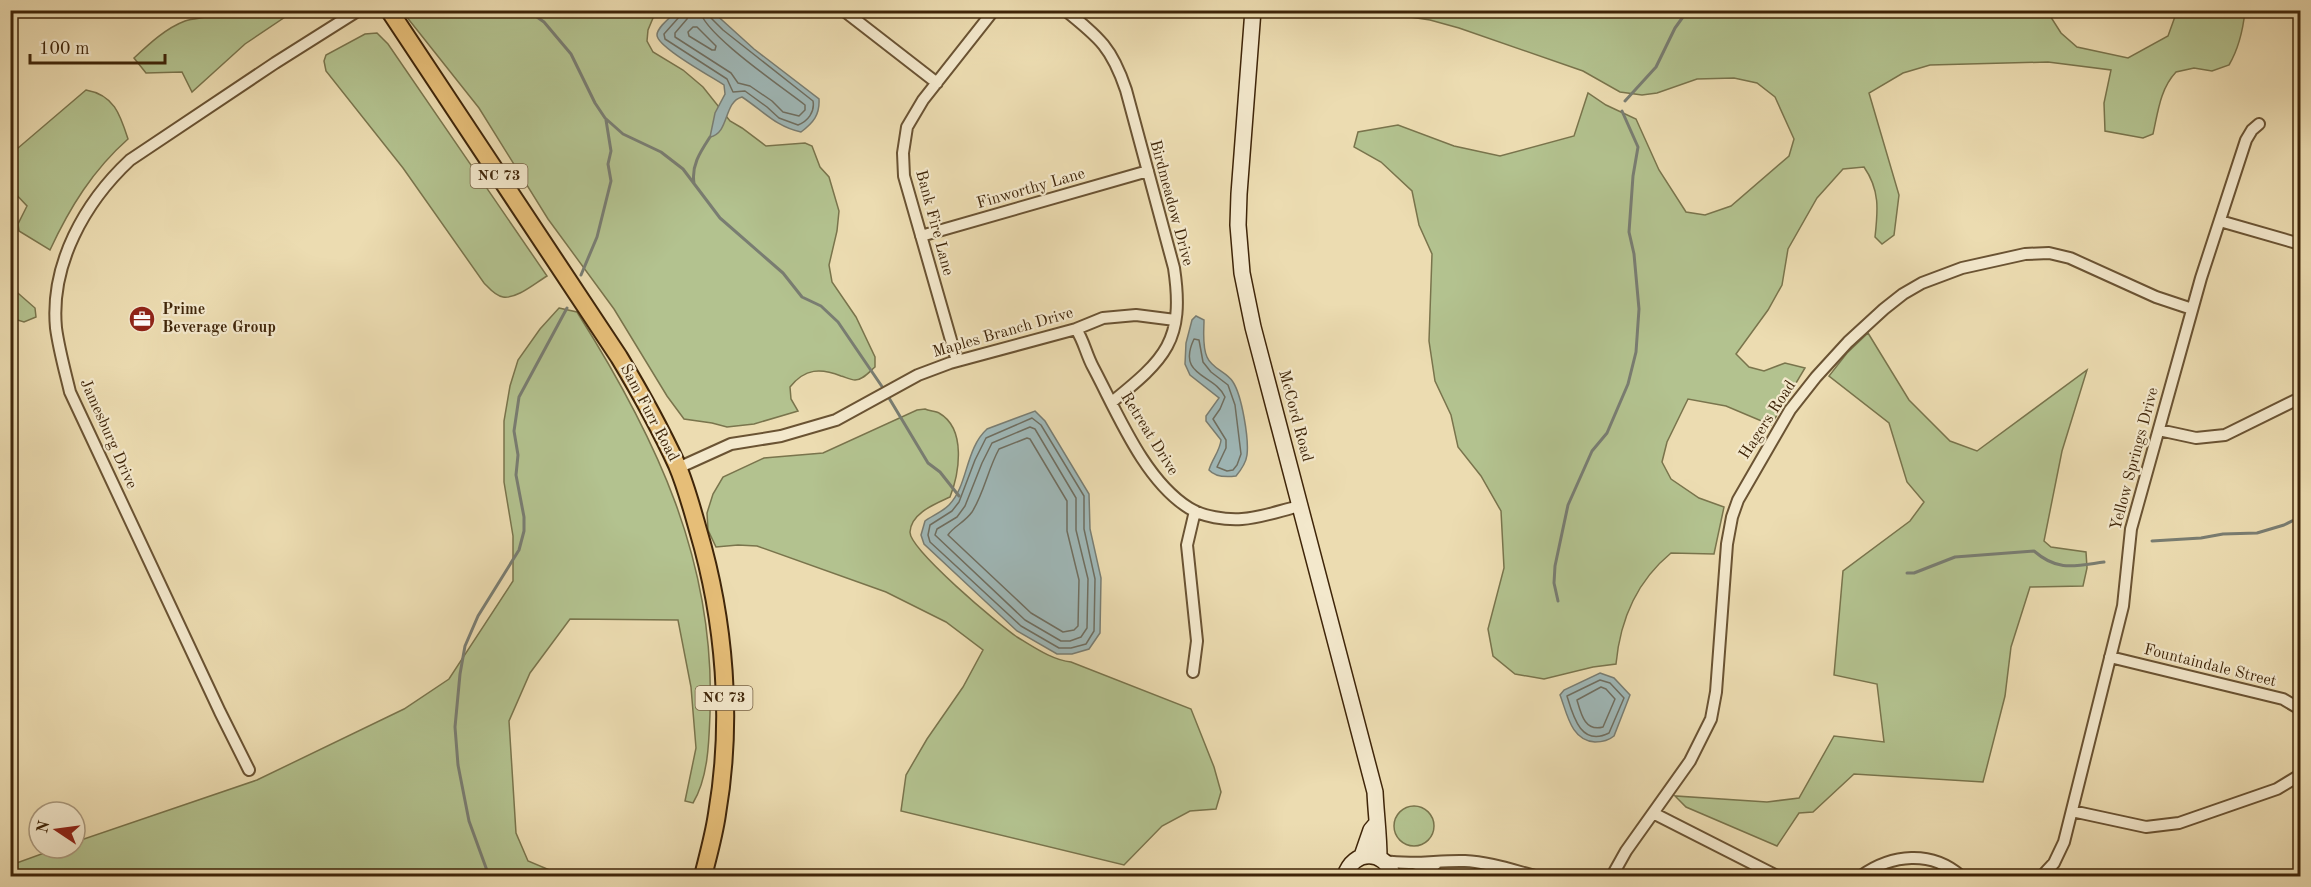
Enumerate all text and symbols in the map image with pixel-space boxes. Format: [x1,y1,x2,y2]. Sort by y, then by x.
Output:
scale bar [30,27,165,65]
text: 100 m [39,40,90,58]
street label: Birdmeadow Drive [1146,138,1196,268]
road number: NC 73 [470,164,528,188]
street label: Finworthy Lane [975,166,1087,212]
street label: Bank Fire Lane [912,169,956,277]
place label: Prime Beverage Group [162,302,276,336]
office icon: Prime Beverage Group [127,304,157,334]
street label: Maples Branch Drive [931,305,1075,361]
street label: Sam Furr Road [617,362,681,464]
street label: McCord Road [1275,368,1315,464]
street label: Jamesburg Drive [77,377,139,491]
street label: Hagers Road [1737,378,1799,462]
street label: Yellow Springs Drive [2108,386,2162,532]
street label: Retreat Drive [1117,390,1181,478]
street label: Fountaindale Street [2142,642,2278,690]
road number: NC 73 [696,686,752,710]
north arrow [27,800,87,860]
text: N [35,819,54,835]

